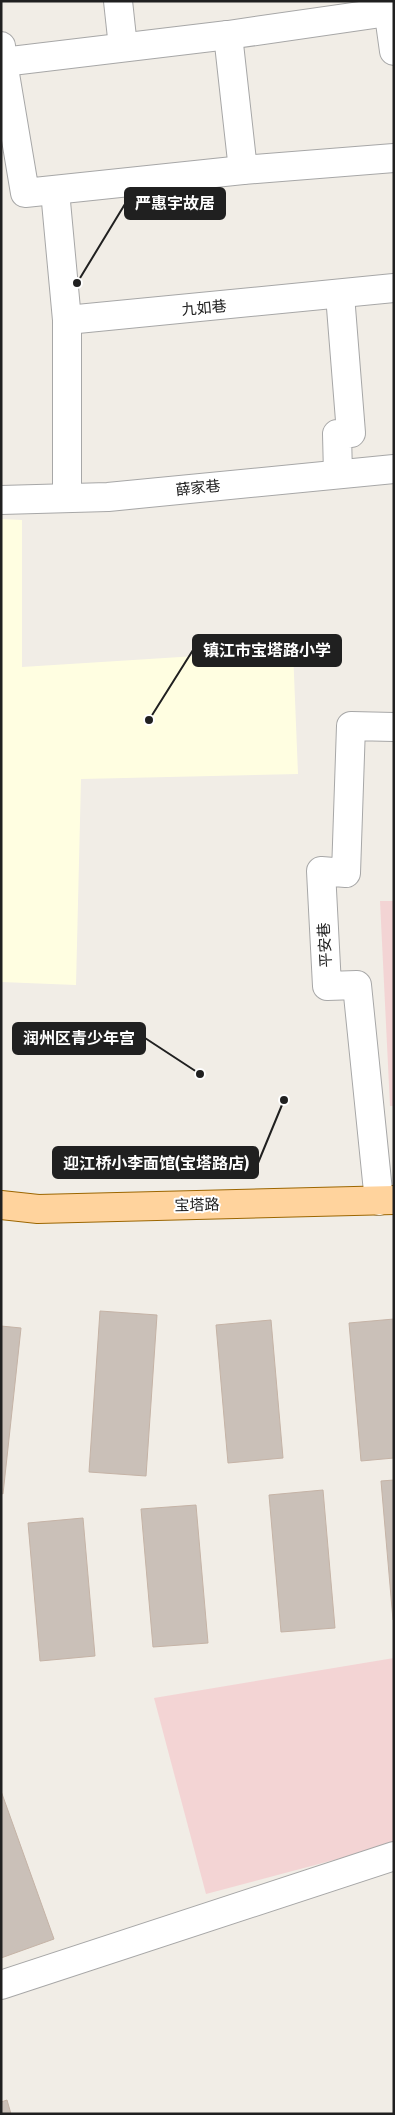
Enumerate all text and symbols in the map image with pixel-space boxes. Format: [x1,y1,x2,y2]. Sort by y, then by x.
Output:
callout: 严惠宇故居 [125,188,225,219]
text: 严惠宇故居 [135,194,215,213]
street label: 九如巷 [181,297,227,319]
street label: 薛家巷 [175,477,221,499]
callout: 镇江市宝塔路小学 [193,635,341,666]
text: 镇江市宝塔路小学 [203,641,331,660]
street label: 平安巷 [315,922,335,968]
callout: 润州区青少年宫 [13,1023,145,1054]
text: 润州区青少年宫 [23,1029,135,1048]
callout: 迎江桥小李面馆(宝塔路店) [53,1147,258,1178]
text: 迎江桥小李面馆(宝塔路店) [63,1154,249,1173]
street label: 宝塔路 [174,1196,220,1214]

